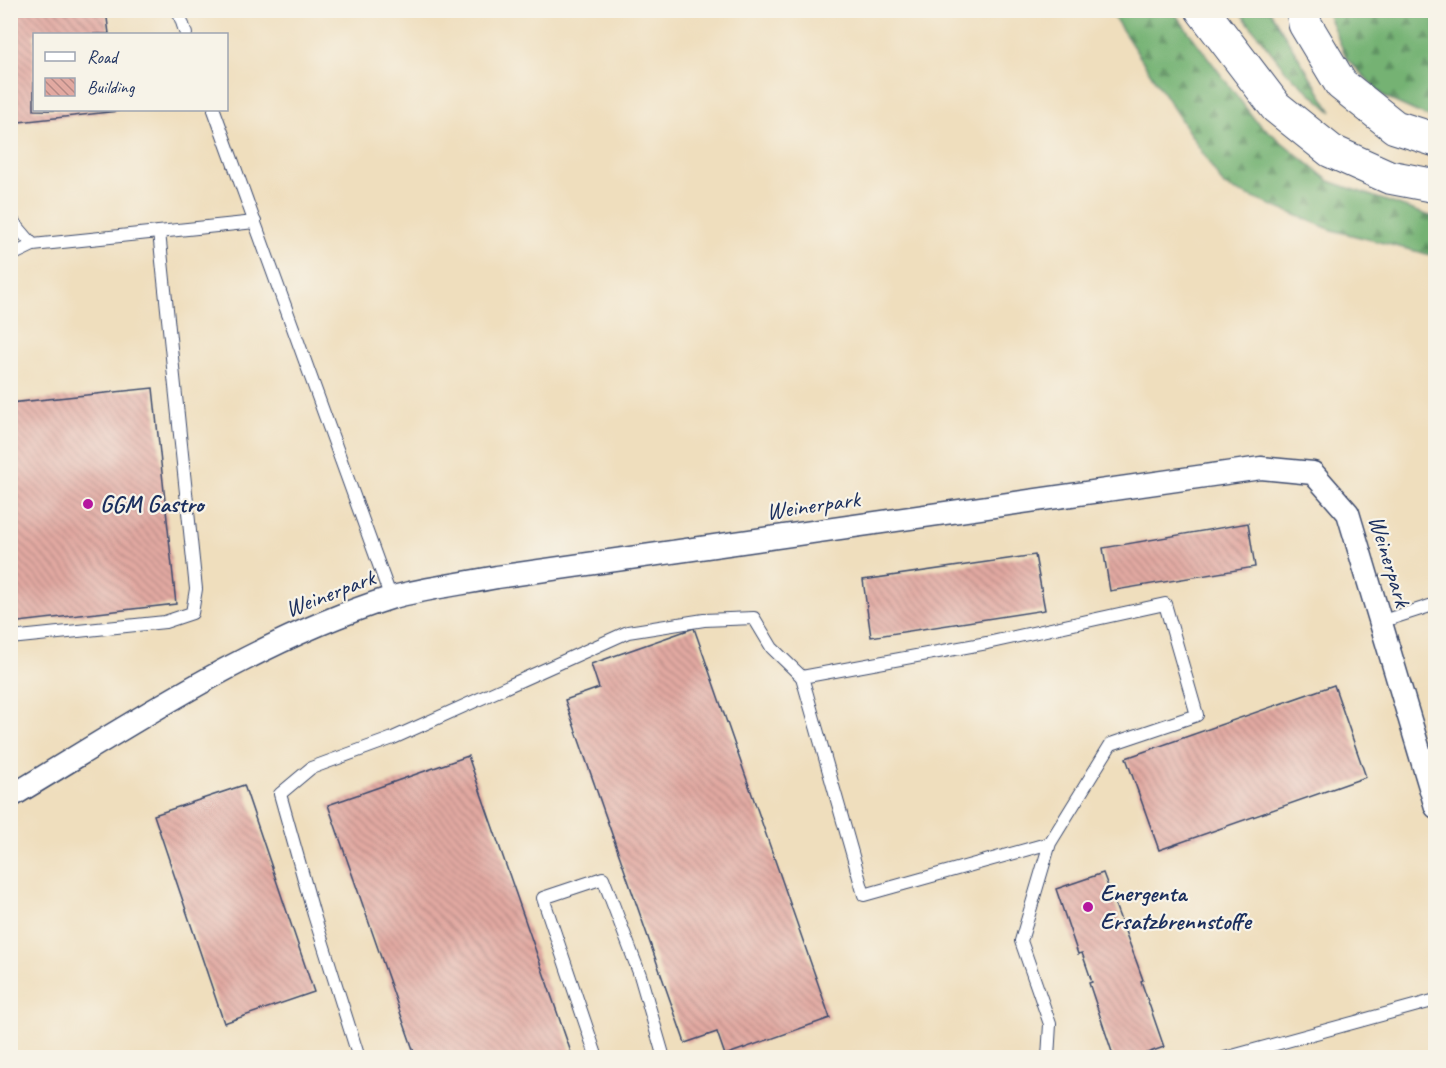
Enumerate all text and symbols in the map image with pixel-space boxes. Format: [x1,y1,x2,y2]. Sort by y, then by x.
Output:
legend [33,33,228,111]
text: Road [87,46,120,68]
text: Building [87,76,136,98]
street label: Weinerpark [764,483,864,526]
place label: GGM Gastro [100,489,206,519]
marker: GGM Gastro [81,497,95,511]
street label: Weinerpark [1362,512,1419,612]
street label: Weinerpark [281,561,381,624]
place label: Energenta Ersatzbrennstoffe [1100,878,1252,936]
marker: Energenta Ersatzbrennstoffe [1081,900,1095,914]

